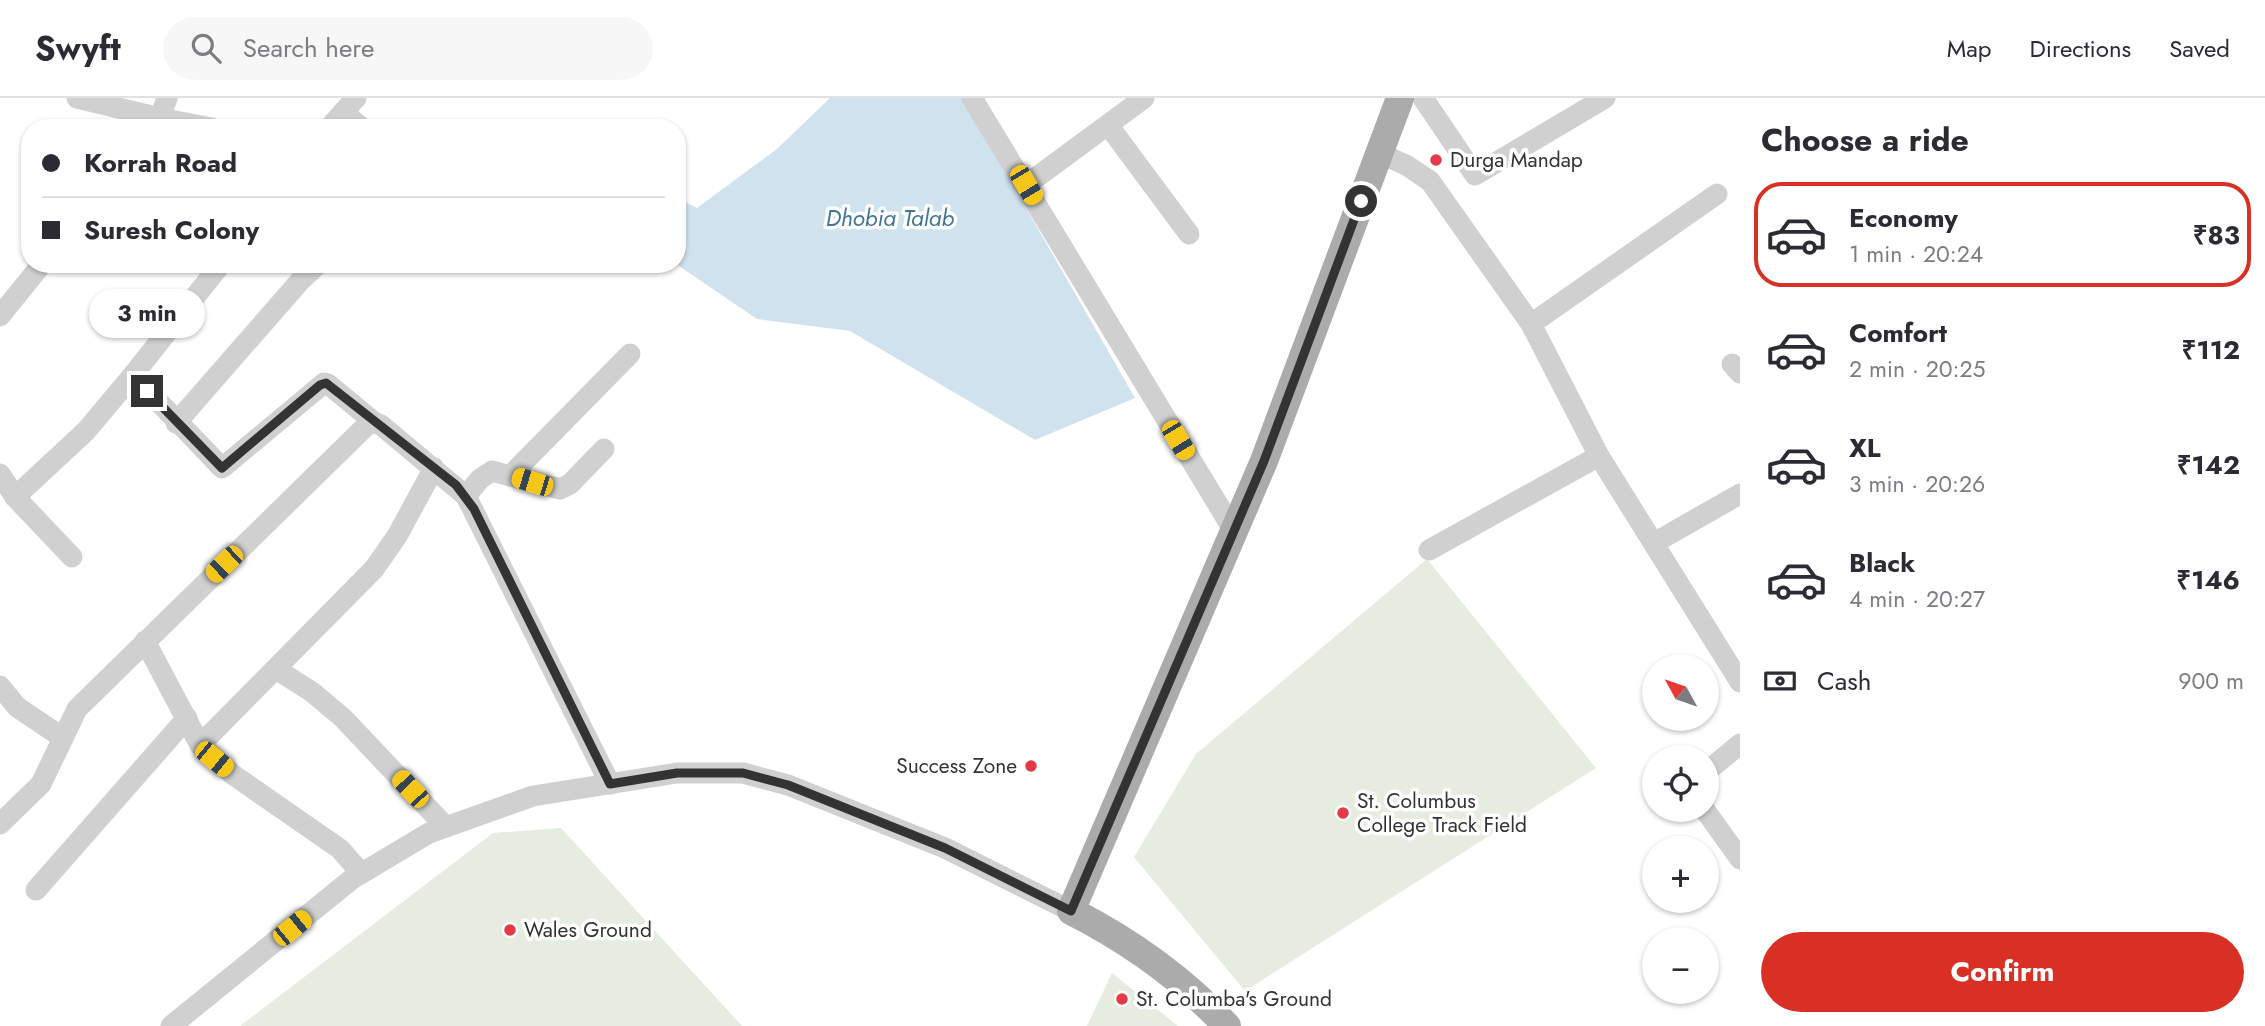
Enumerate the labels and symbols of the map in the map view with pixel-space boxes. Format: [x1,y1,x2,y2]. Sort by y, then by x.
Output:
place label: Durga Mandap [1450,145,1583,175]
marker: Durga Mandap [1428,152,1444,168]
car [1007,162,1046,208]
route start [1345,185,1377,217]
water label: Dhobia Talab [826,201,955,235]
callout: 3 min [89,289,205,338]
route end [131,375,163,407]
car [1159,417,1198,463]
car [509,466,556,498]
car [202,542,247,586]
north arrow [1642,654,1718,732]
car [192,738,237,780]
place label: Success Zone [896,751,1017,781]
marker: Success Zone [1023,758,1039,774]
car [388,766,433,812]
place label: St. Columbus College Track Field [1357,786,1527,840]
marker: St. Columbus College Track Field [1335,805,1351,821]
car [270,907,315,949]
place label: Wales Ground [524,915,652,945]
marker: Wales Ground [502,922,518,938]
place label: St. Columba's Ground [1136,984,1332,1014]
marker: St. Columba's Ground [1114,991,1130,1007]

